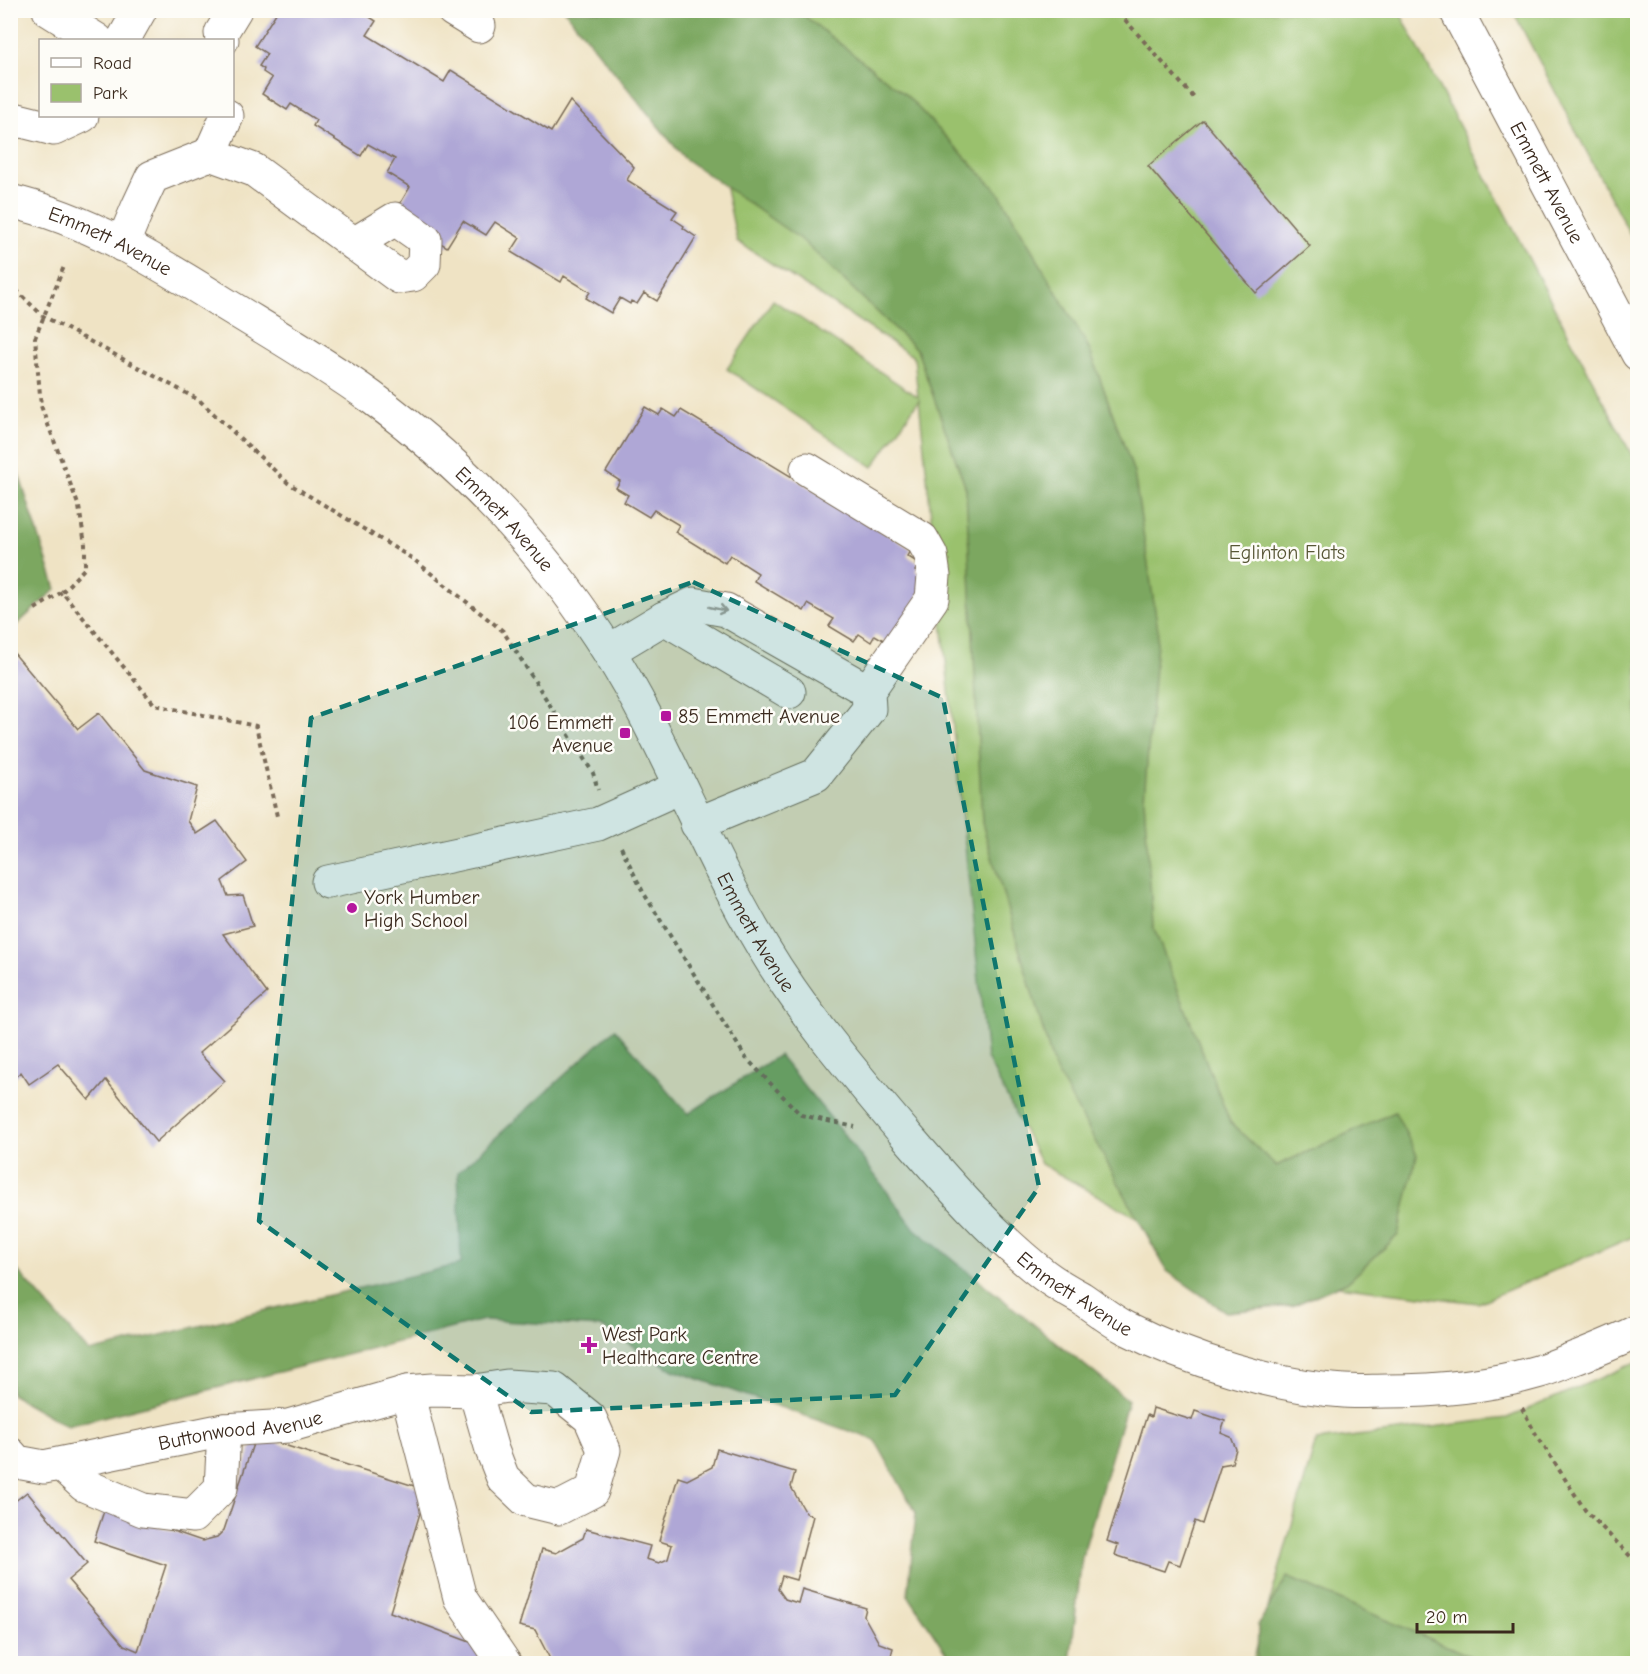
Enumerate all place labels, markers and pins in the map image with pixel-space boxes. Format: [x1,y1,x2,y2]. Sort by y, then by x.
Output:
place label: 85 Emmett Avenue [678,705,840,728]
marker: 85 Emmett Avenue [659,709,673,723]
place label: 106 Emmett Avenue [509,711,614,757]
marker: 106 Emmett Avenue [618,726,632,740]
place label: York Humber High School [364,886,479,932]
marker: York Humber High School [345,901,359,915]
place label: West Park Healthcare Centre [602,1323,759,1369]
marker: West Park Healthcare Centre [580,1336,598,1354]

